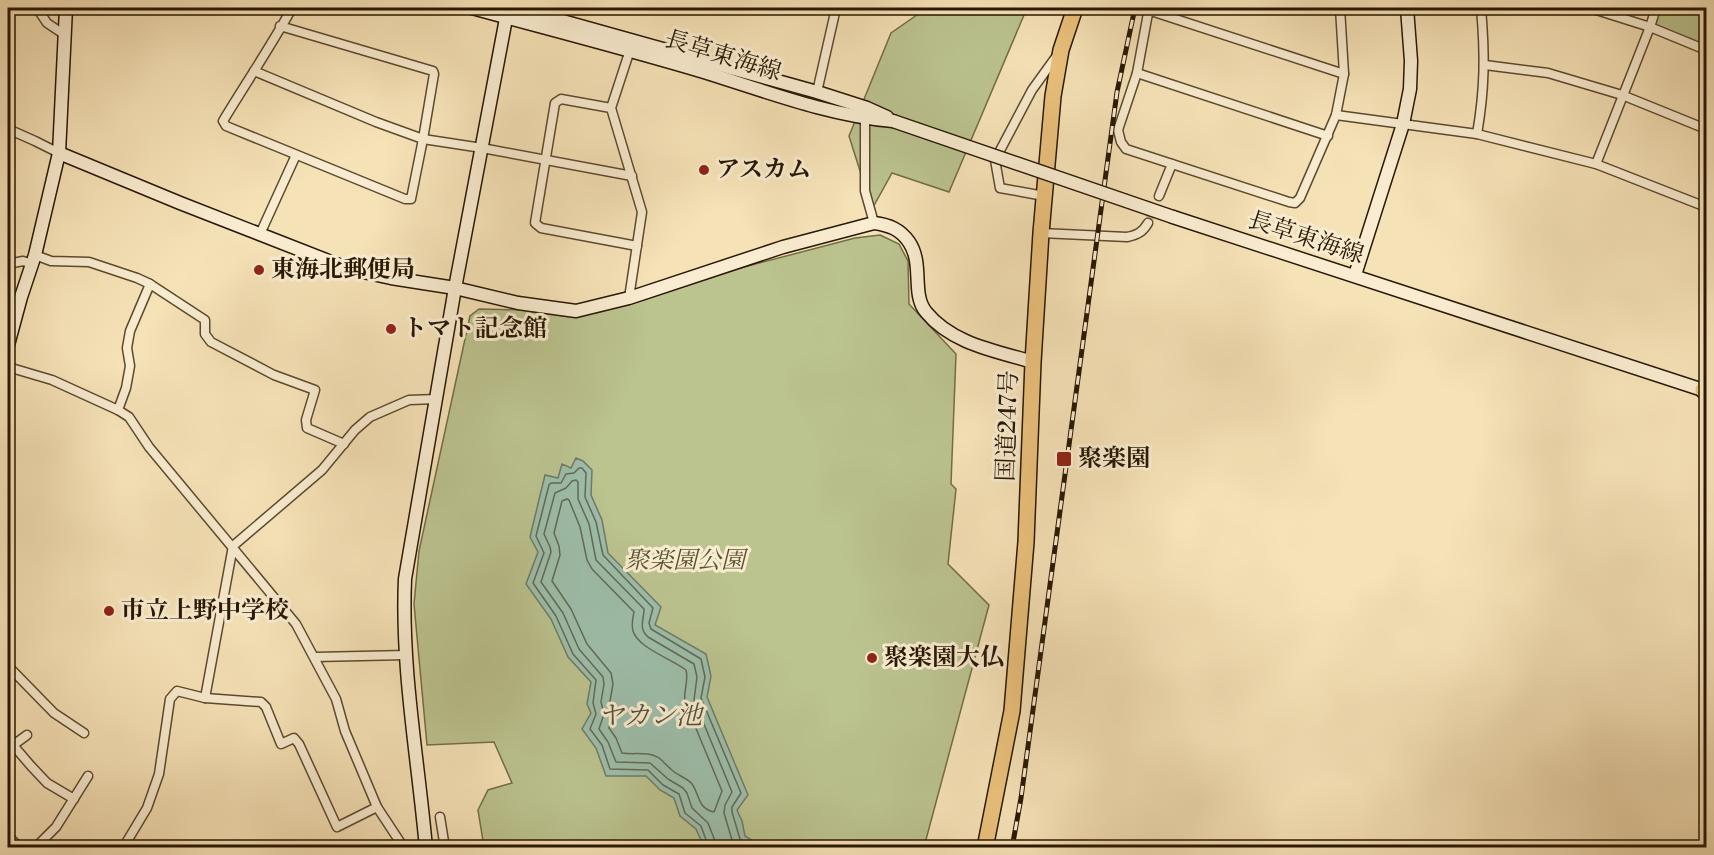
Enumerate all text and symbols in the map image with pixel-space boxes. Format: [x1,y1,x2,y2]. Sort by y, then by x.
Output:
street label: 長草東海線 [661,24,785,88]
place label: アスカム [716,155,811,185]
marker: アスカム [697,163,711,177]
street label: 長草東海線 [1244,205,1368,271]
place label: 東海北郵便局 [271,255,415,285]
marker: 東海北郵便局 [252,263,266,277]
place label: トマト記念館 [403,314,547,344]
marker: トマト記念館 [384,322,398,336]
street label: 国道247号 [991,370,1025,482]
place label: 聚楽園 [1078,444,1150,474]
marker: 聚楽園 [1055,450,1073,468]
park label: 聚楽園公園 [625,546,749,576]
place label: 市立上野中学校 [121,596,289,626]
marker: 市立上野中学校 [102,604,116,618]
place label: 聚楽園大仏 [884,643,1004,673]
marker: 聚楽園大仏 [865,651,879,665]
water label: ヤカン池 [598,700,705,732]

